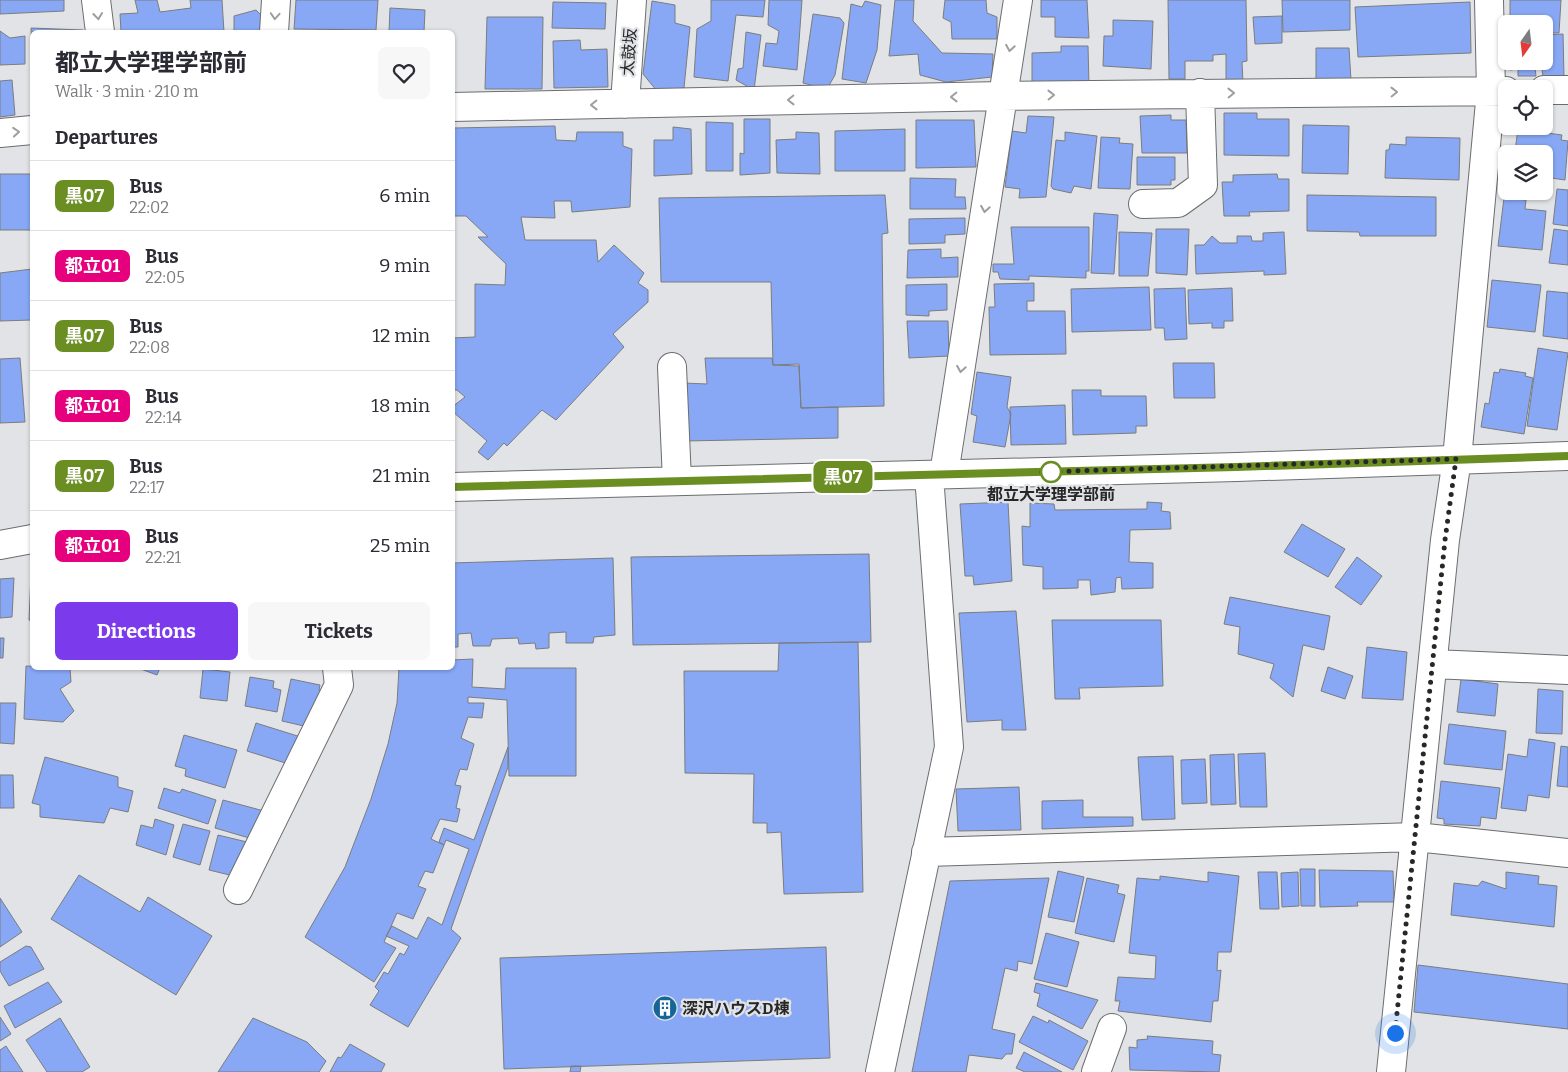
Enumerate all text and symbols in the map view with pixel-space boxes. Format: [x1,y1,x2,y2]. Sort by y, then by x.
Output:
one-way arrow [92,13,103,21]
one-way arrow [270,13,281,21]
north arrow [1498,15,1552,70]
map controls [1498,15,1553,200]
street label: 太鼓坂 [618,27,640,77]
one-way arrow [1005,45,1016,53]
button: heart [378,47,430,99]
text: 都立大学理学部前 [55,49,247,77]
button: locate [1498,80,1553,135]
text: Walk · 3 min · 210 m [55,82,198,101]
one-way arrow [1390,87,1398,97]
one-way arrow [1228,88,1236,98]
one-way arrow [1048,90,1056,100]
one-way arrow [950,92,958,102]
one-way arrow [787,95,795,106]
one-way arrow [590,100,598,110]
one-way arrow [13,126,21,137]
text: Departures [55,126,158,149]
button: layers [1498,145,1553,200]
text: Bus [129,175,163,198]
text: 6 min [379,184,430,207]
text: 黒07 [65,185,104,207]
text: 22:02 [129,198,169,217]
one-way arrow [980,205,991,213]
text: Bus [145,245,179,268]
text: 9 min [379,254,430,277]
text: 都立01 [65,255,120,277]
text: 22:05 [145,268,185,287]
text: Bus [129,315,163,338]
text: 12 min [372,324,430,347]
text: 黒07 [65,325,104,347]
text: 22:08 [129,338,170,357]
one-way arrow [956,365,966,374]
text: Bus [145,385,179,408]
text: 18 min [371,394,430,417]
text: 都立01 [65,395,120,417]
text: 22:14 [145,408,182,427]
text: Bus [129,455,163,478]
line badge: 黒07 [814,461,872,493]
marker: 都立大学理学部前 [1040,461,1062,483]
text: 21 min [372,464,430,487]
text: 黒07 [65,465,104,487]
text: 黒07 [823,466,863,488]
text: 22:17 [129,478,164,497]
place label: 都立大学理学部前 [987,485,1115,504]
text: Bus [145,525,179,548]
text: 25 min [370,534,430,557]
text: 都立01 [65,535,120,557]
text: 22:21 [145,548,181,567]
button: Directions [55,602,238,660]
button: Tickets [248,602,430,660]
building icon: 深沢ハウスD棟 [652,995,678,1021]
place label: 深沢ハウスD棟 [682,999,789,1018]
your location [1383,1021,1408,1046]

